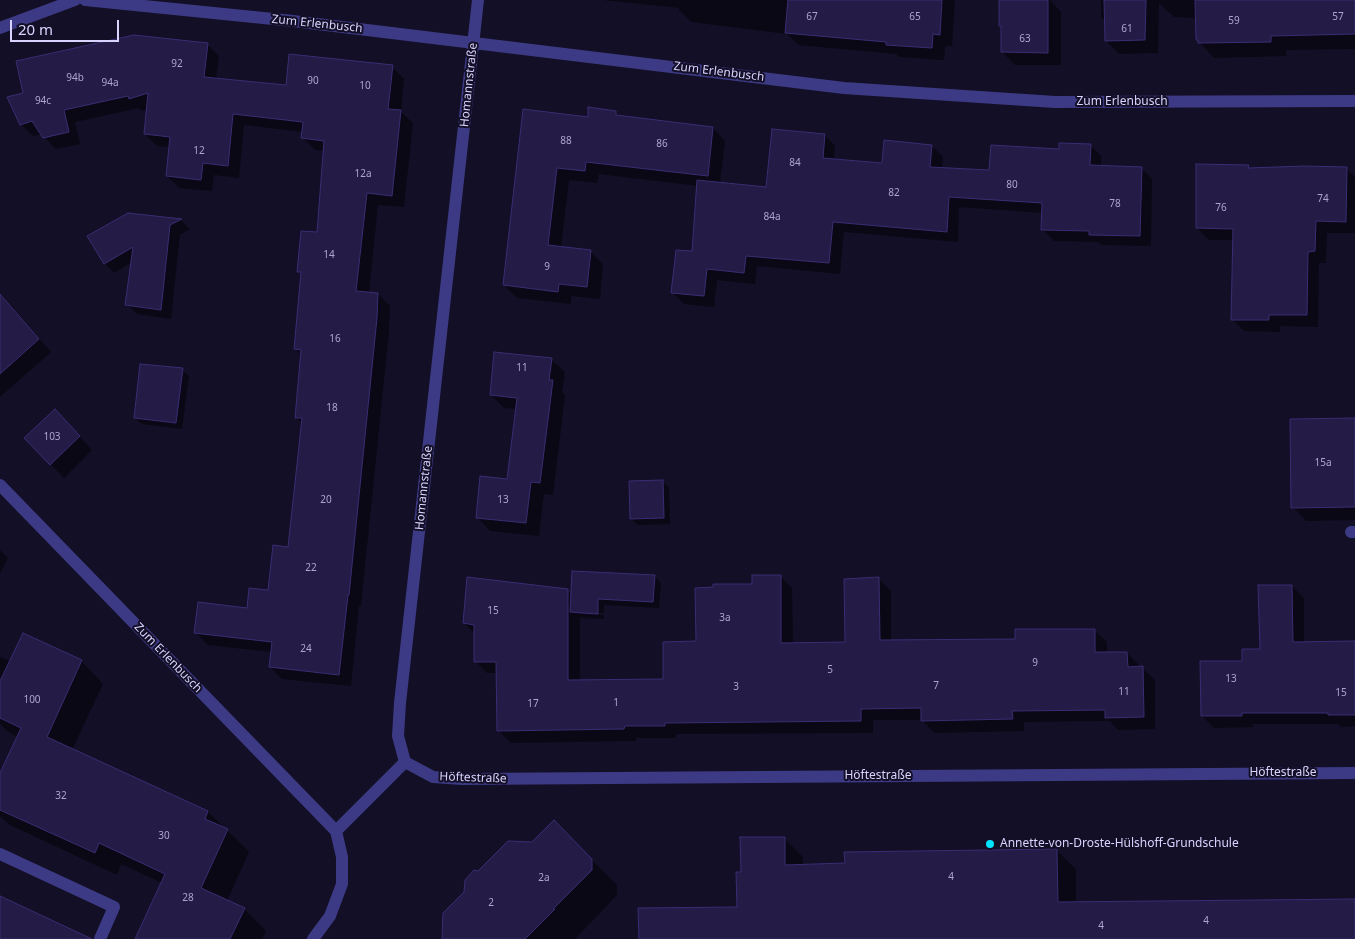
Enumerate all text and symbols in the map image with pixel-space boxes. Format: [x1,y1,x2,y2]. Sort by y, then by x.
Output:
scale bar [12,10,121,42]
house number: 67 [806,11,818,23]
house number: 65 [909,11,921,23]
house number: 57 [1332,11,1344,23]
street label: Zum Erlenbusch [271,12,363,36]
house number: 59 [1228,15,1240,27]
text: 20 m [18,19,53,39]
house number: 61 [1121,23,1133,35]
house number: 63 [1019,33,1031,45]
street label: Homannstraße [457,42,481,128]
house number: 92 [171,58,183,70]
street label: Zum Erlenbusch [673,59,765,85]
house number: 94b [66,72,84,84]
house number: 90 [307,75,319,87]
house number: 94a [101,77,119,89]
house number: 10 [359,80,371,92]
house number: 94c [35,95,51,107]
street label: Zum Erlenbusch [1076,95,1168,109]
house number: 88 [560,135,572,147]
house number: 86 [656,138,668,150]
house number: 12 [193,145,205,157]
house number: 84 [789,157,801,169]
house number: 12a [354,168,372,180]
house number: 80 [1006,179,1018,191]
house number: 82 [888,187,900,199]
house number: 74 [1317,193,1329,205]
house number: 78 [1109,198,1121,210]
house number: 76 [1215,202,1227,214]
house number: 84a [763,211,781,223]
house number: 14 [323,249,335,261]
house number: 9 [544,261,550,273]
house number: 16 [329,333,341,345]
house number: 11 [516,362,528,374]
house number: 18 [326,402,338,414]
house number: 103 [43,431,61,443]
street label: Homannstraße [412,445,436,531]
house number: 15a [1314,457,1332,469]
house number: 20 [320,494,332,506]
house number: 13 [497,494,509,506]
house number: 22 [305,562,317,574]
house number: 15 [487,605,499,617]
house number: 3a [719,612,731,624]
street label: Zum Erlenbusch [131,620,205,696]
house number: 24 [300,643,312,655]
house number: 9 [1032,657,1038,669]
house number: 5 [827,664,833,676]
house number: 13 [1225,673,1237,685]
house number: 7 [933,680,939,692]
house number: 3 [733,681,739,693]
house number: 11 [1118,686,1130,698]
house number: 15 [1335,687,1347,699]
house number: 100 [23,694,41,706]
house number: 1 [613,697,619,709]
house number: 17 [527,698,539,710]
street label: Höftestraße [1249,766,1317,780]
street label: Höftestraße [844,769,912,783]
street label: Höftestraße [439,770,507,786]
house number: 32 [55,790,67,802]
house number: 30 [158,830,170,842]
place label: Annette-von-Droste-Hülshoff-Grundschule [1000,837,1239,851]
marker: Annette-von-Droste-Hülshoff-Grundschule [984,838,996,850]
house number: 4 [948,871,954,883]
house number: 2a [538,872,550,884]
house number: 28 [182,892,194,904]
house number: 2 [488,897,494,909]
house number: 4 [1203,915,1209,927]
house number: 4 [1098,920,1104,932]

